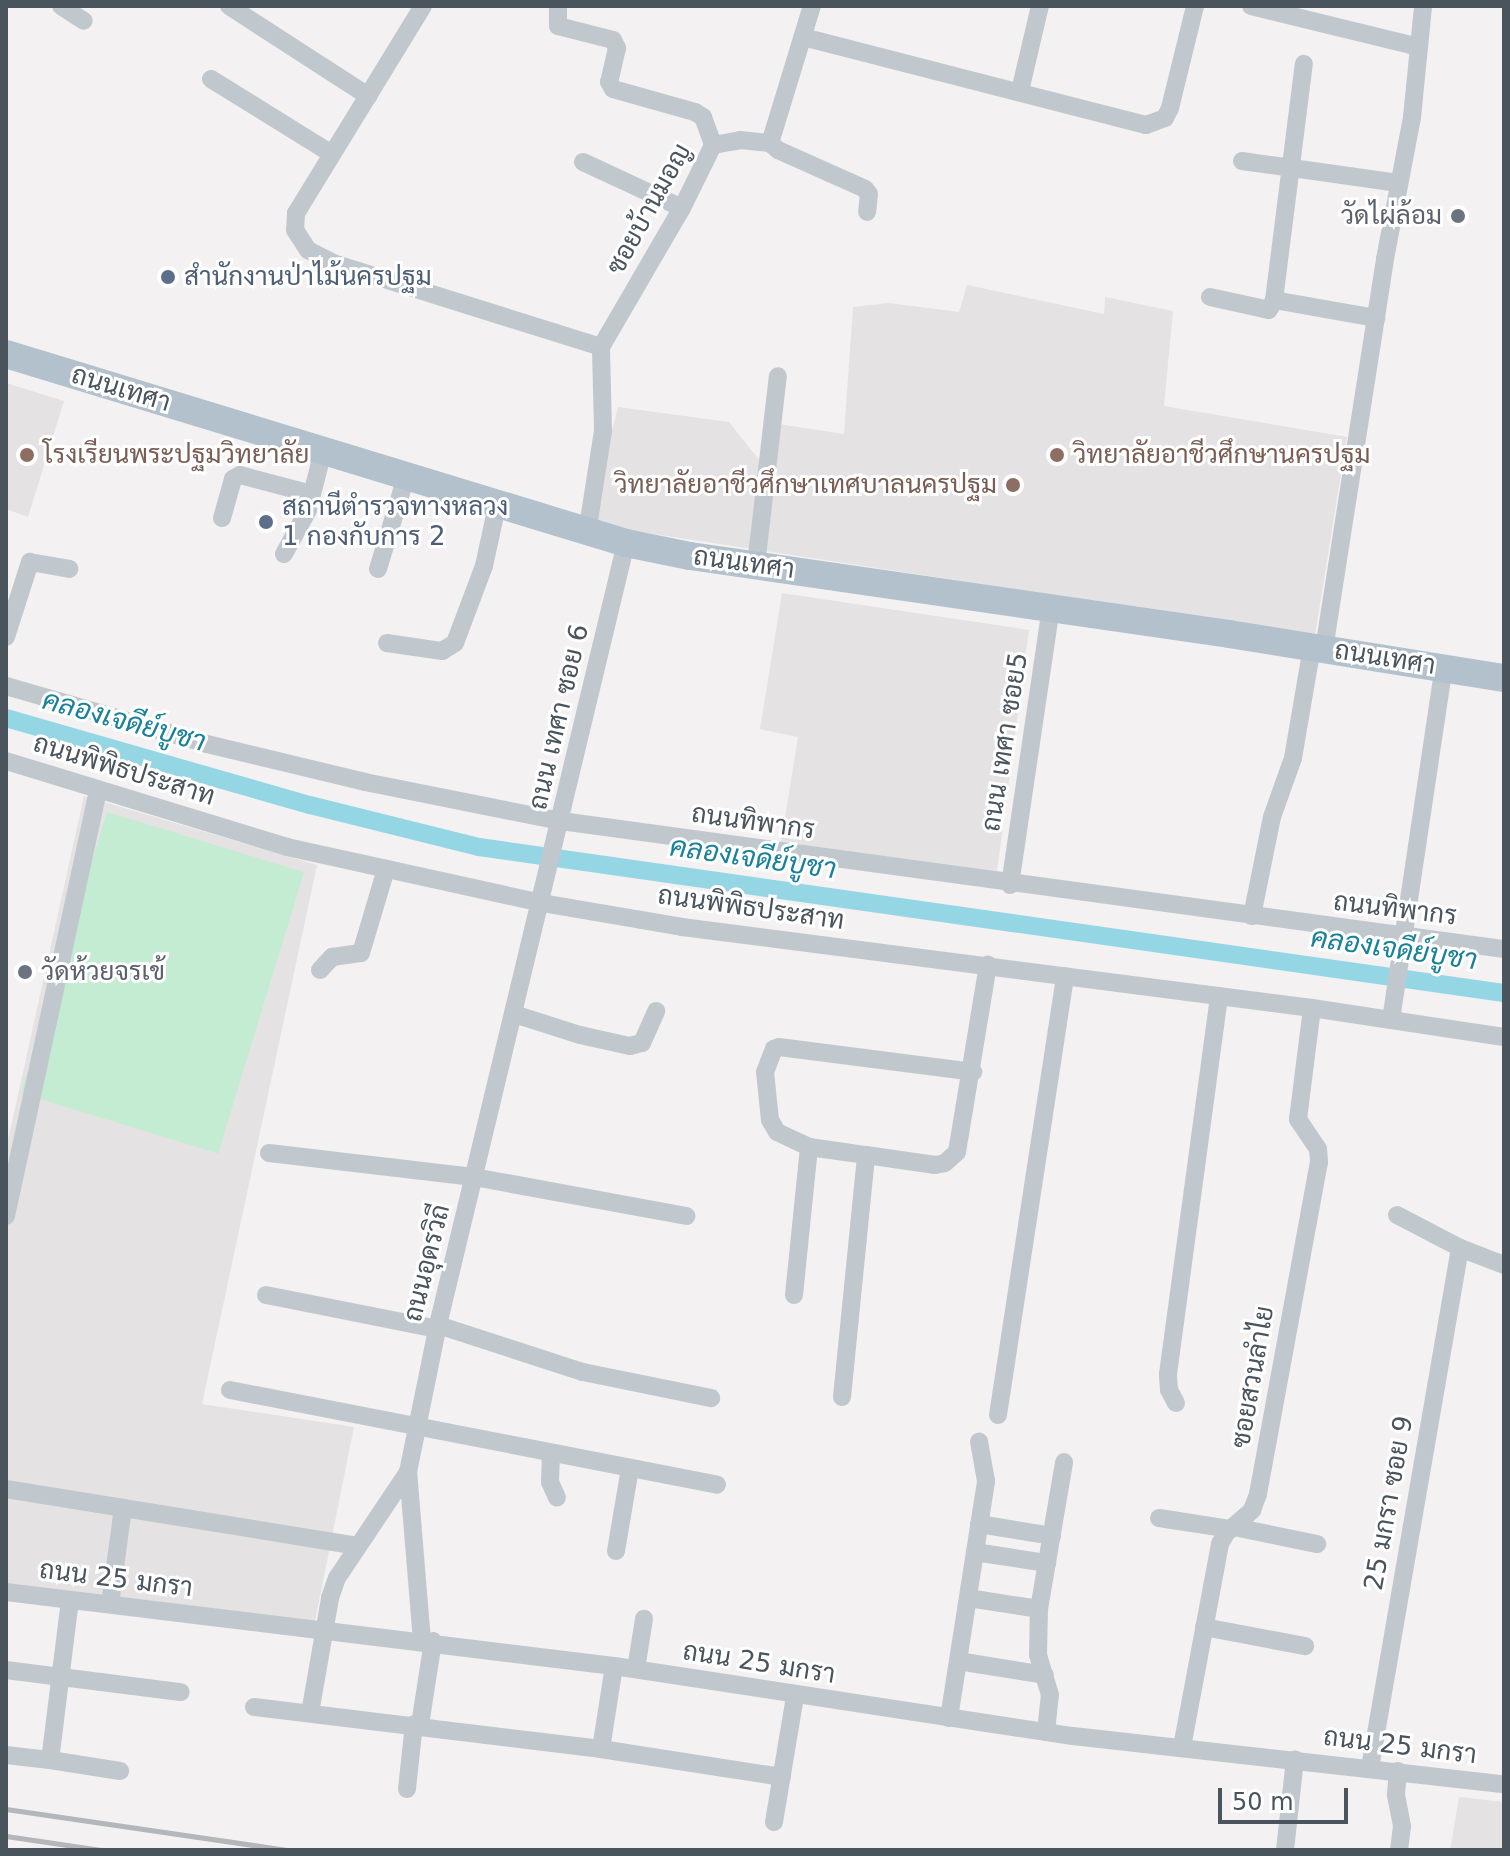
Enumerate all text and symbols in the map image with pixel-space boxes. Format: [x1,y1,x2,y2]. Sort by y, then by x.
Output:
street label: ซอยบ้านมอญ [600,138,698,280]
place label: วัดไผ่ล้อม [1341,200,1442,232]
marker: วัดไผ่ล้อม [1449,207,1467,225]
place label: สำนักงานป่าไม้นครปฐม [184,261,432,293]
marker: สำนักงานป่าไม้นครปฐม [159,268,177,286]
street label: ถนนเทศา [68,359,174,419]
place label: โรงเรียนพระปฐมวิทยาลัย [43,439,309,471]
place label: วิทยาลัยอาชีวศึกษานครปฐม [1073,439,1370,471]
marker: โรงเรียนพระปฐมวิทยาลัย [18,446,36,464]
marker: วิทยาลัยอาชีวศึกษานครปฐม [1048,446,1066,464]
place label: วิทยาลัยอาชีวศึกษาเทศบาลนครปฐม [614,469,997,501]
marker: วิทยาลัยอาชีวศึกษาเทศบาลนครปฐม [1004,476,1022,494]
place label: สถานีตำรวจทางหลวง 1 กองกับการ 2 [282,491,508,552]
marker: สถานีตำรวจทางหลวง 1 กองกับการ 2 [257,513,275,531]
street label: ถนนเทศา [692,540,796,586]
street label: ถนน เทศา ซอย 6 [523,621,595,813]
street label: ถนนเทศา [1332,635,1438,681]
street label: ถนน เทศา ซอย5 [975,650,1035,834]
water label: คลองเจดีย์บูชา [39,683,209,759]
street label: ถนนพิพิธประสาท [30,728,218,812]
street label: ถนนทิพากร [689,798,817,846]
water label: คลองเจดีย์บูชา [668,830,838,886]
street label: ถนนพิพิธประสาท [656,879,846,937]
street label: ถนนทิพากร [1331,886,1459,932]
water label: คลองเจดีย์บูชา [1309,921,1479,977]
place label: วัดห้วยจรเข้ [41,956,165,988]
marker: วัดห้วยจรเข้ [16,963,34,981]
street label: ถนนอุดรวิถี [397,1201,457,1325]
street label: ซอยสวนลำไย [1225,1303,1281,1451]
street label: 25 มกรา ซอย 9 [1358,1413,1420,1593]
street label: ถนน 25 มกรา [38,1554,194,1604]
street label: ถนน 25 มกรา [681,1636,837,1690]
street label: ถนน 25 มกรา [1322,1721,1478,1771]
scale bar [1222,1772,1352,1822]
text: 50 m [1232,1788,1294,1816]

